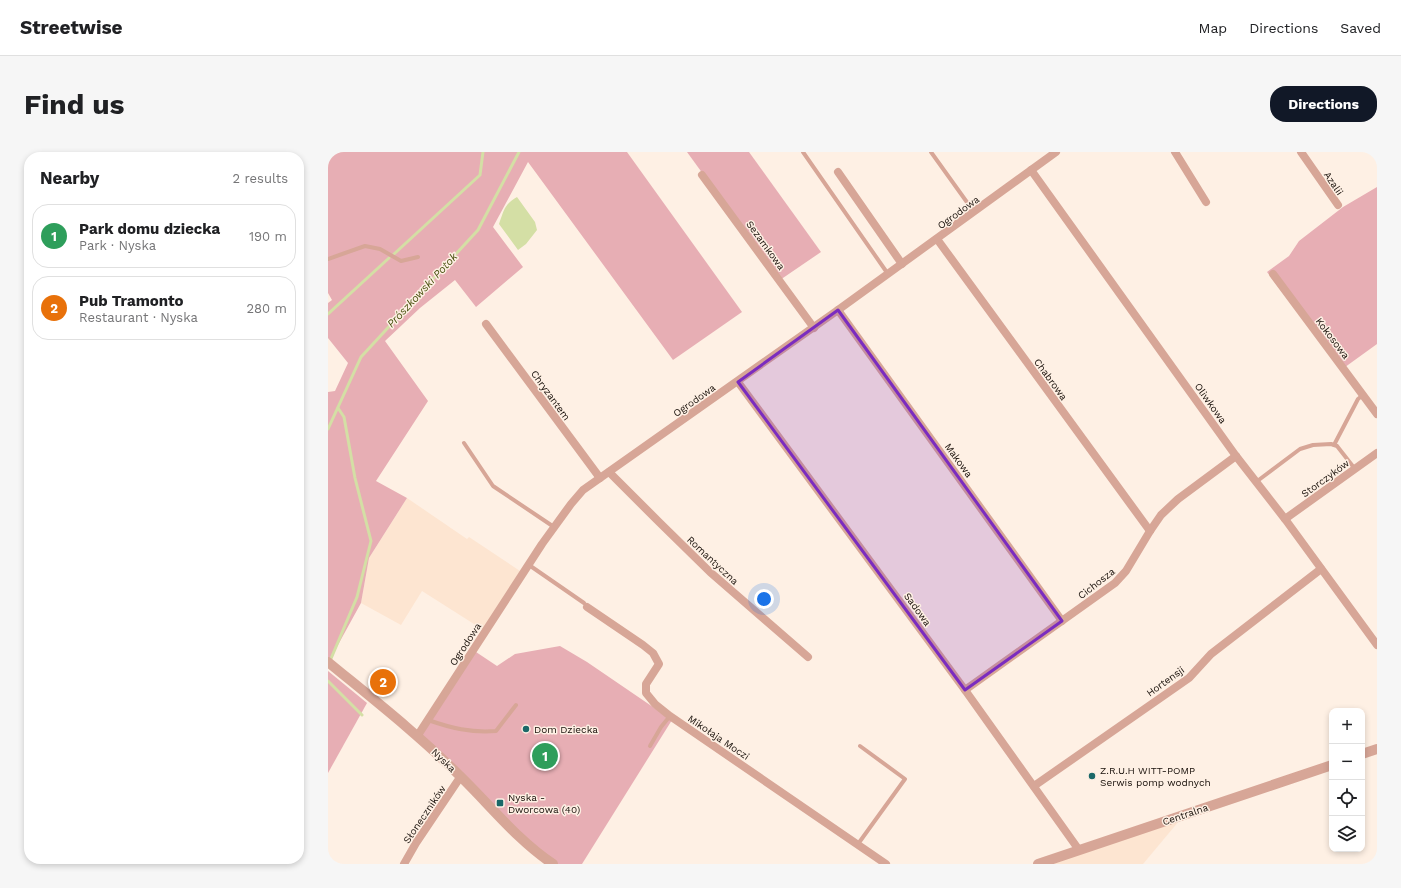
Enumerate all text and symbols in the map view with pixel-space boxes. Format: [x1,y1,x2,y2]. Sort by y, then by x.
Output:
text: Streetwise [20,16,123,39]
text: Map [1199,20,1227,36]
text: Directions [1249,20,1318,36]
text: Saved [1340,20,1381,36]
button: Directions [1270,86,1377,122]
text: Find us [24,88,124,121]
text: Nearby [40,168,99,188]
street label: Azalii [1322,169,1345,197]
text: 2 results [233,171,288,186]
street label: Ogrodowa [935,193,982,231]
street label: Sezamkowa [744,219,787,272]
text: Park domu dziecka [79,220,220,238]
text: 1 [51,229,57,244]
text: 190 m [249,229,287,244]
text: Park · Nyska [79,238,156,253]
water label: Prószkowski Potok [384,250,461,330]
text: Pub Tramonto [79,292,184,310]
text: 2 [50,301,58,316]
text: 280 m [247,301,287,316]
text: Restaurant · Nyska [79,310,198,325]
street label: Kokosowa [1314,316,1352,361]
street label: Chabrowa [1032,356,1070,402]
street label: Chryzantem [529,368,572,422]
street label: Oliwkowa [1193,381,1229,426]
street label: Ogrodowa [671,382,718,419]
street label: Makowa [943,441,975,480]
street label: Storczyków [1299,457,1352,499]
street label: Romantyczna [685,534,741,587]
street label: Cichosza [1076,565,1117,601]
your location [754,589,774,609]
street label: Sadowa [902,591,933,628]
street label: Ogrodowa [448,621,483,668]
street label: Hortensji [1144,664,1186,699]
pin: 2 [370,667,396,697]
map controls [1329,708,1365,852]
button: + [1329,708,1365,744]
street label: Mikołaja Moczi [686,713,751,762]
marker: Dom Dziecka [521,724,531,734]
place label: Dom Dziecka [534,724,598,735]
pin: 1 [532,741,558,771]
button: − [1329,744,1365,780]
street label: Nyska [429,746,458,775]
place label: Z.R.U.H WITT-POMP Serwis pomp wodnych [1100,765,1211,788]
marker: Z.R.U.H WITT-POMP Serwis pomp wodnych [1087,771,1097,781]
button: locate [1329,780,1365,816]
street label: Słoneczników [401,783,448,845]
place label: Nyska - Dworcowa (40) [508,792,580,815]
marker: Nyska - Dworcowa (40) [495,798,505,808]
street label: Centralna [1161,801,1210,827]
button: layers [1329,816,1365,852]

